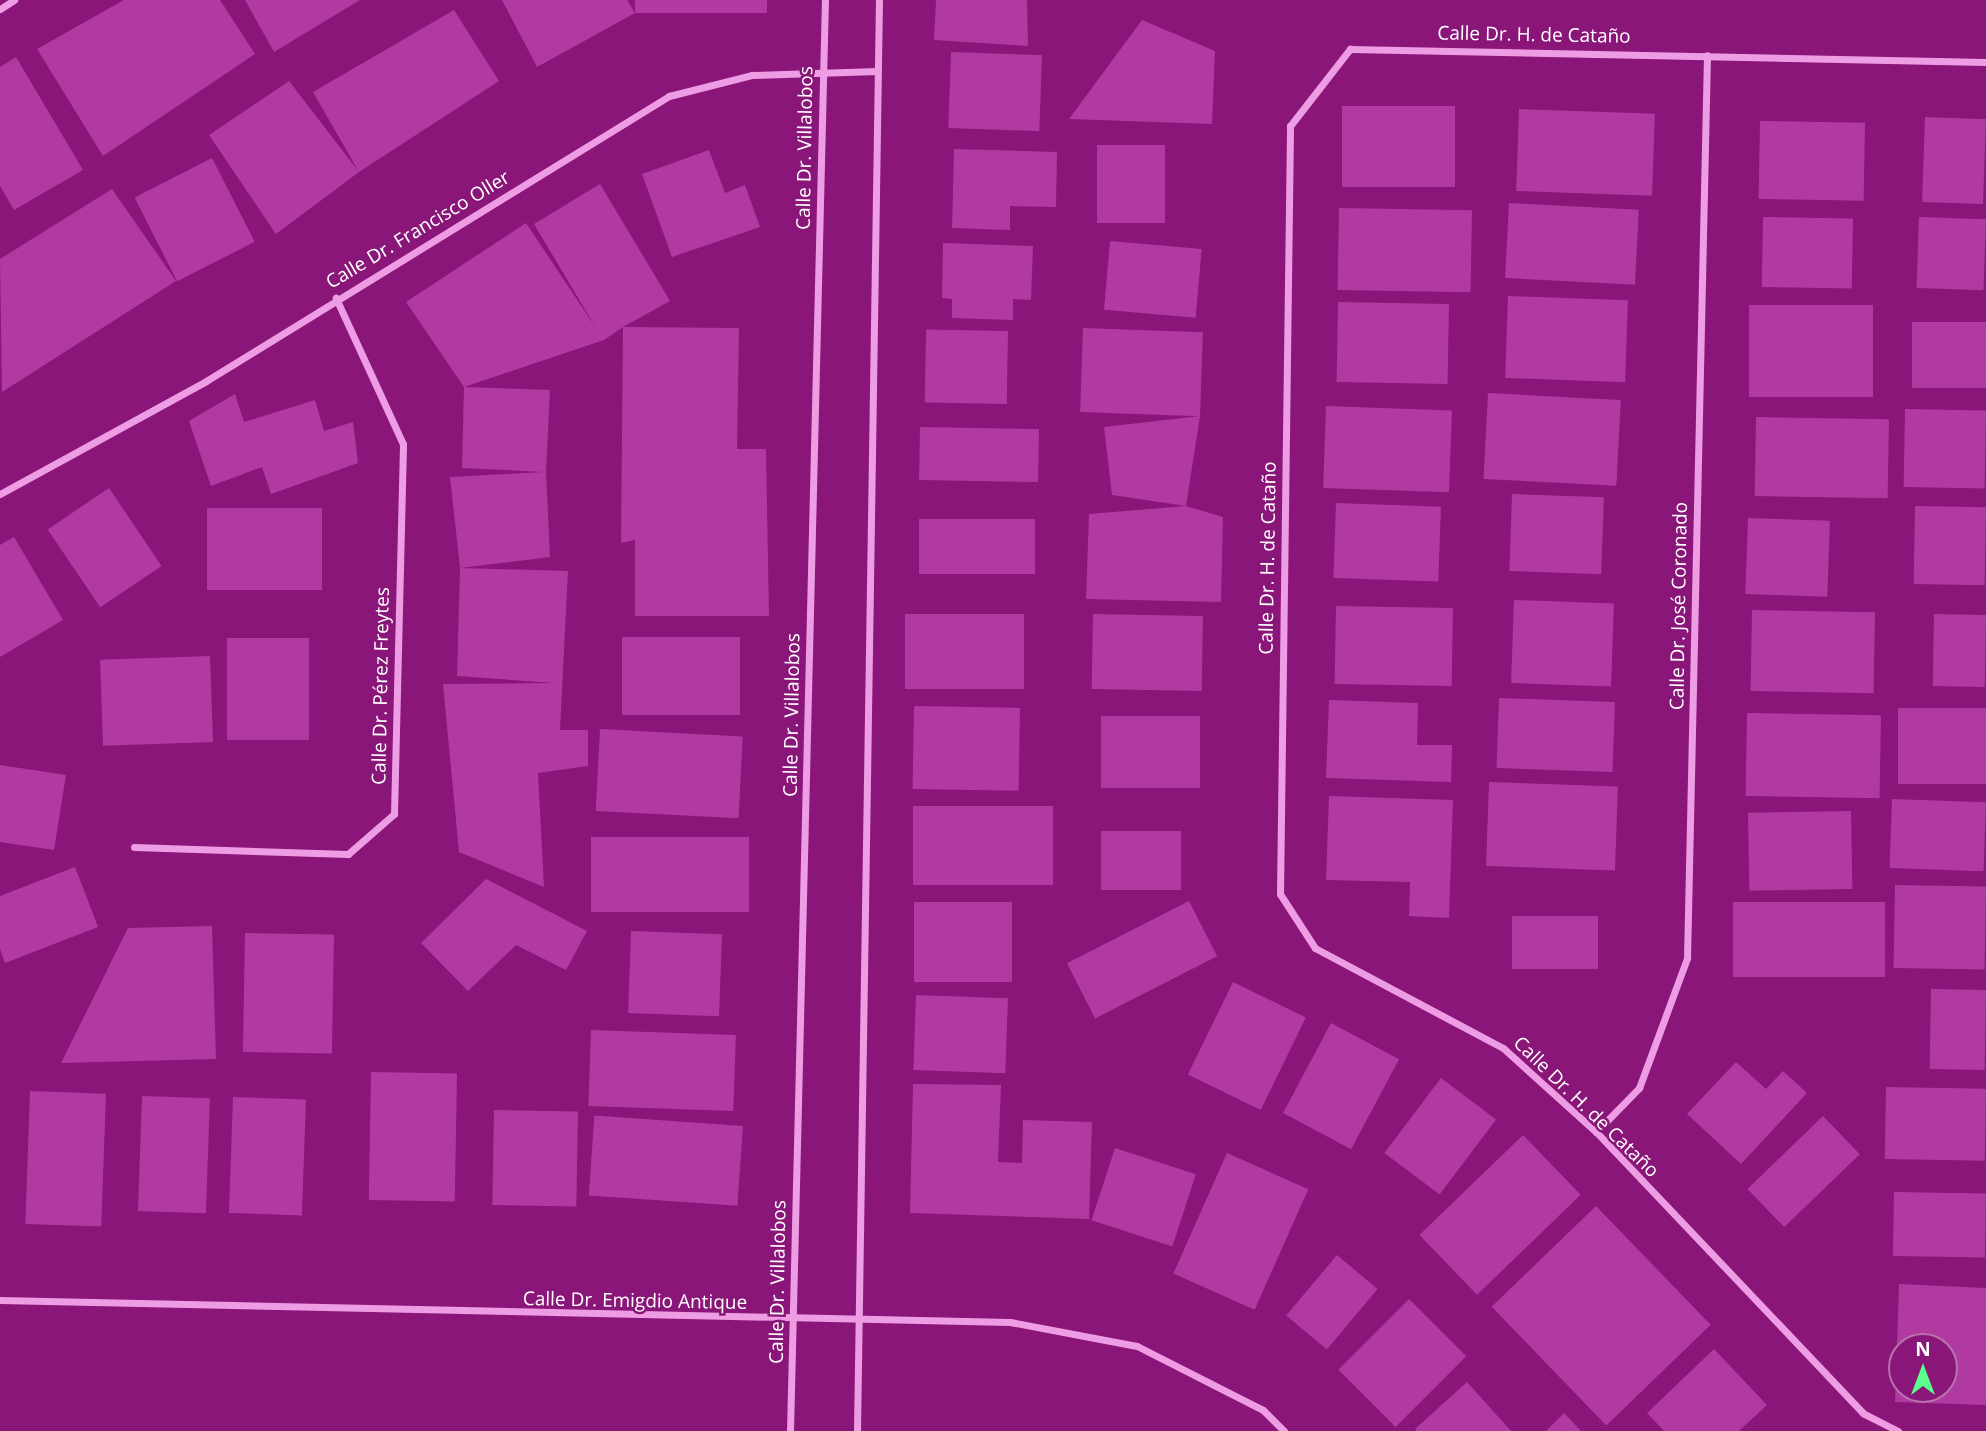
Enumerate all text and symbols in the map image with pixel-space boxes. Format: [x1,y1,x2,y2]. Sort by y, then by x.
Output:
street label: Calle Dr. H. de Cataño [1437,22,1631,48]
street label: Calle Dr. Villalobos [792,66,818,230]
street label: Calle Dr. Francisco Oller [322,166,514,294]
street label: Calle Dr. H. de Cataño [1255,461,1281,655]
street label: Calle Dr. José Coronado [1666,502,1692,710]
street label: Calle Dr. Pérez Freytes [368,587,394,785]
street label: Calle Dr. Villalobos [779,633,805,797]
street label: Calle Dr. H. de Cataño [1509,1032,1663,1182]
street label: Calle Dr. Villalobos [765,1200,791,1364]
street label: Calle Dr. Emigdio Antique [523,1288,747,1314]
north arrow [1888,1333,1958,1403]
text: N [1915,1336,1931,1362]

